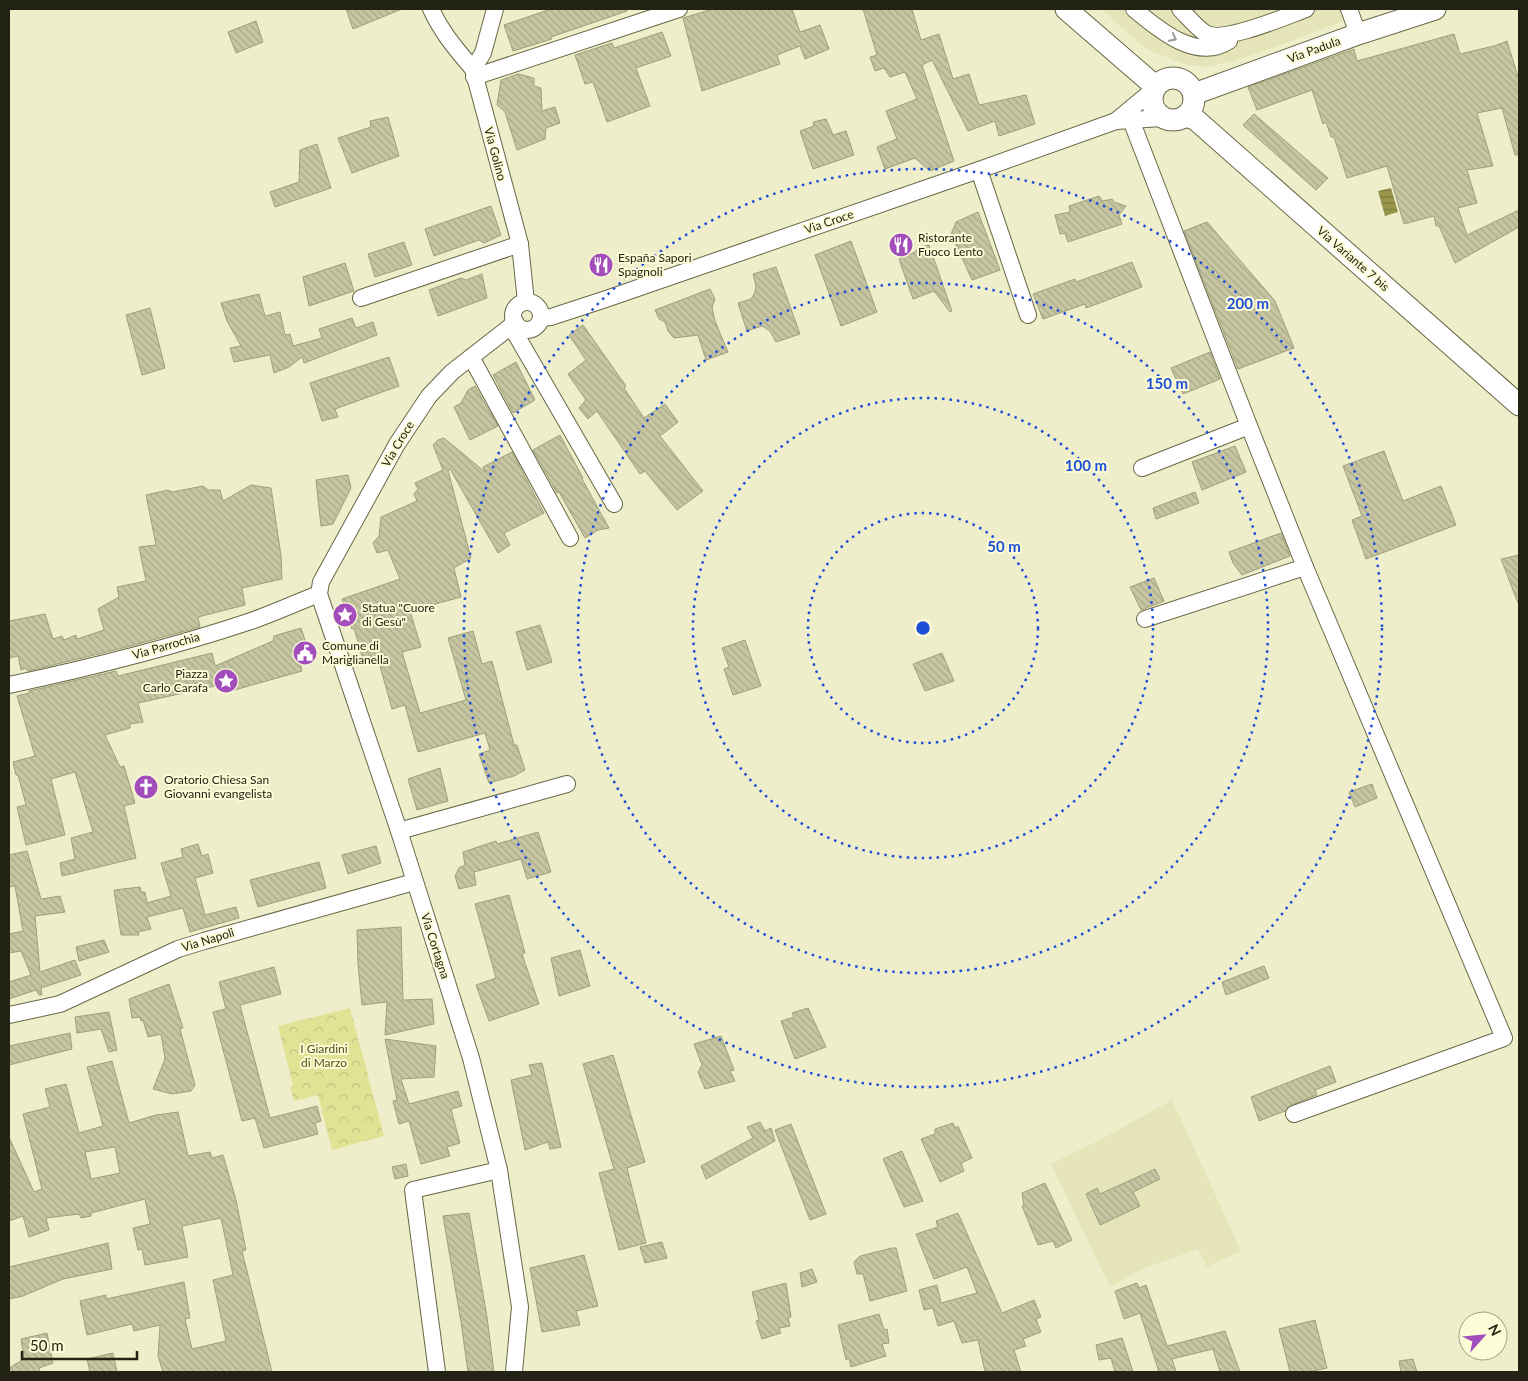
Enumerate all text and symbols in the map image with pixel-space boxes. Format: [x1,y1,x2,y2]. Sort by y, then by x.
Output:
one-way arrow [1168,31,1177,41]
street label: Via Padula [1285,33,1342,66]
street label: Via Golino [481,125,510,182]
street label: Via Croce [802,206,855,237]
street label: Via Variante 7 bis [1314,223,1393,294]
place label: Ristorante Fuoco Lento [918,230,983,259]
restaurant icon: Ristorante Fuoco Lento [888,232,914,258]
place label: España Sapori Spagnoli [618,250,692,279]
restaurant icon: España Sapori Spagnoli [588,252,614,278]
text: 200 m [1227,294,1269,312]
text: 150 m [1146,374,1188,392]
street label: Via Croce [378,418,417,469]
text: 100 m [1065,456,1107,474]
text: 50 m [987,537,1021,555]
place label: Statua "Cuore di Gesù" [362,600,435,629]
place icon: Statua "Cuore di Gesù" [332,602,358,628]
centre of rings [914,619,932,637]
street label: Via Parrochia [130,629,201,662]
place label: Comune di Mariglianella [322,638,389,667]
public building icon: Comune di Mariglianella [292,640,318,666]
place label: Piazza Carlo Carafa [143,666,208,695]
place icon: Piazza Carlo Carafa [213,668,239,694]
place label: Oratorio Chiesa San Giovanni evangelista [164,772,272,801]
church icon: Oratorio Chiesa San Giovanni evangelista [133,774,159,800]
street label: Via Cortagna [418,911,453,981]
street label: Via Napoli [180,924,236,955]
park label: I Giardini di Marzo [300,1041,348,1070]
north arrow [1458,1311,1508,1361]
text: N [1485,1321,1505,1339]
scale bar [22,1328,138,1360]
text: 50 m [30,1336,64,1354]

